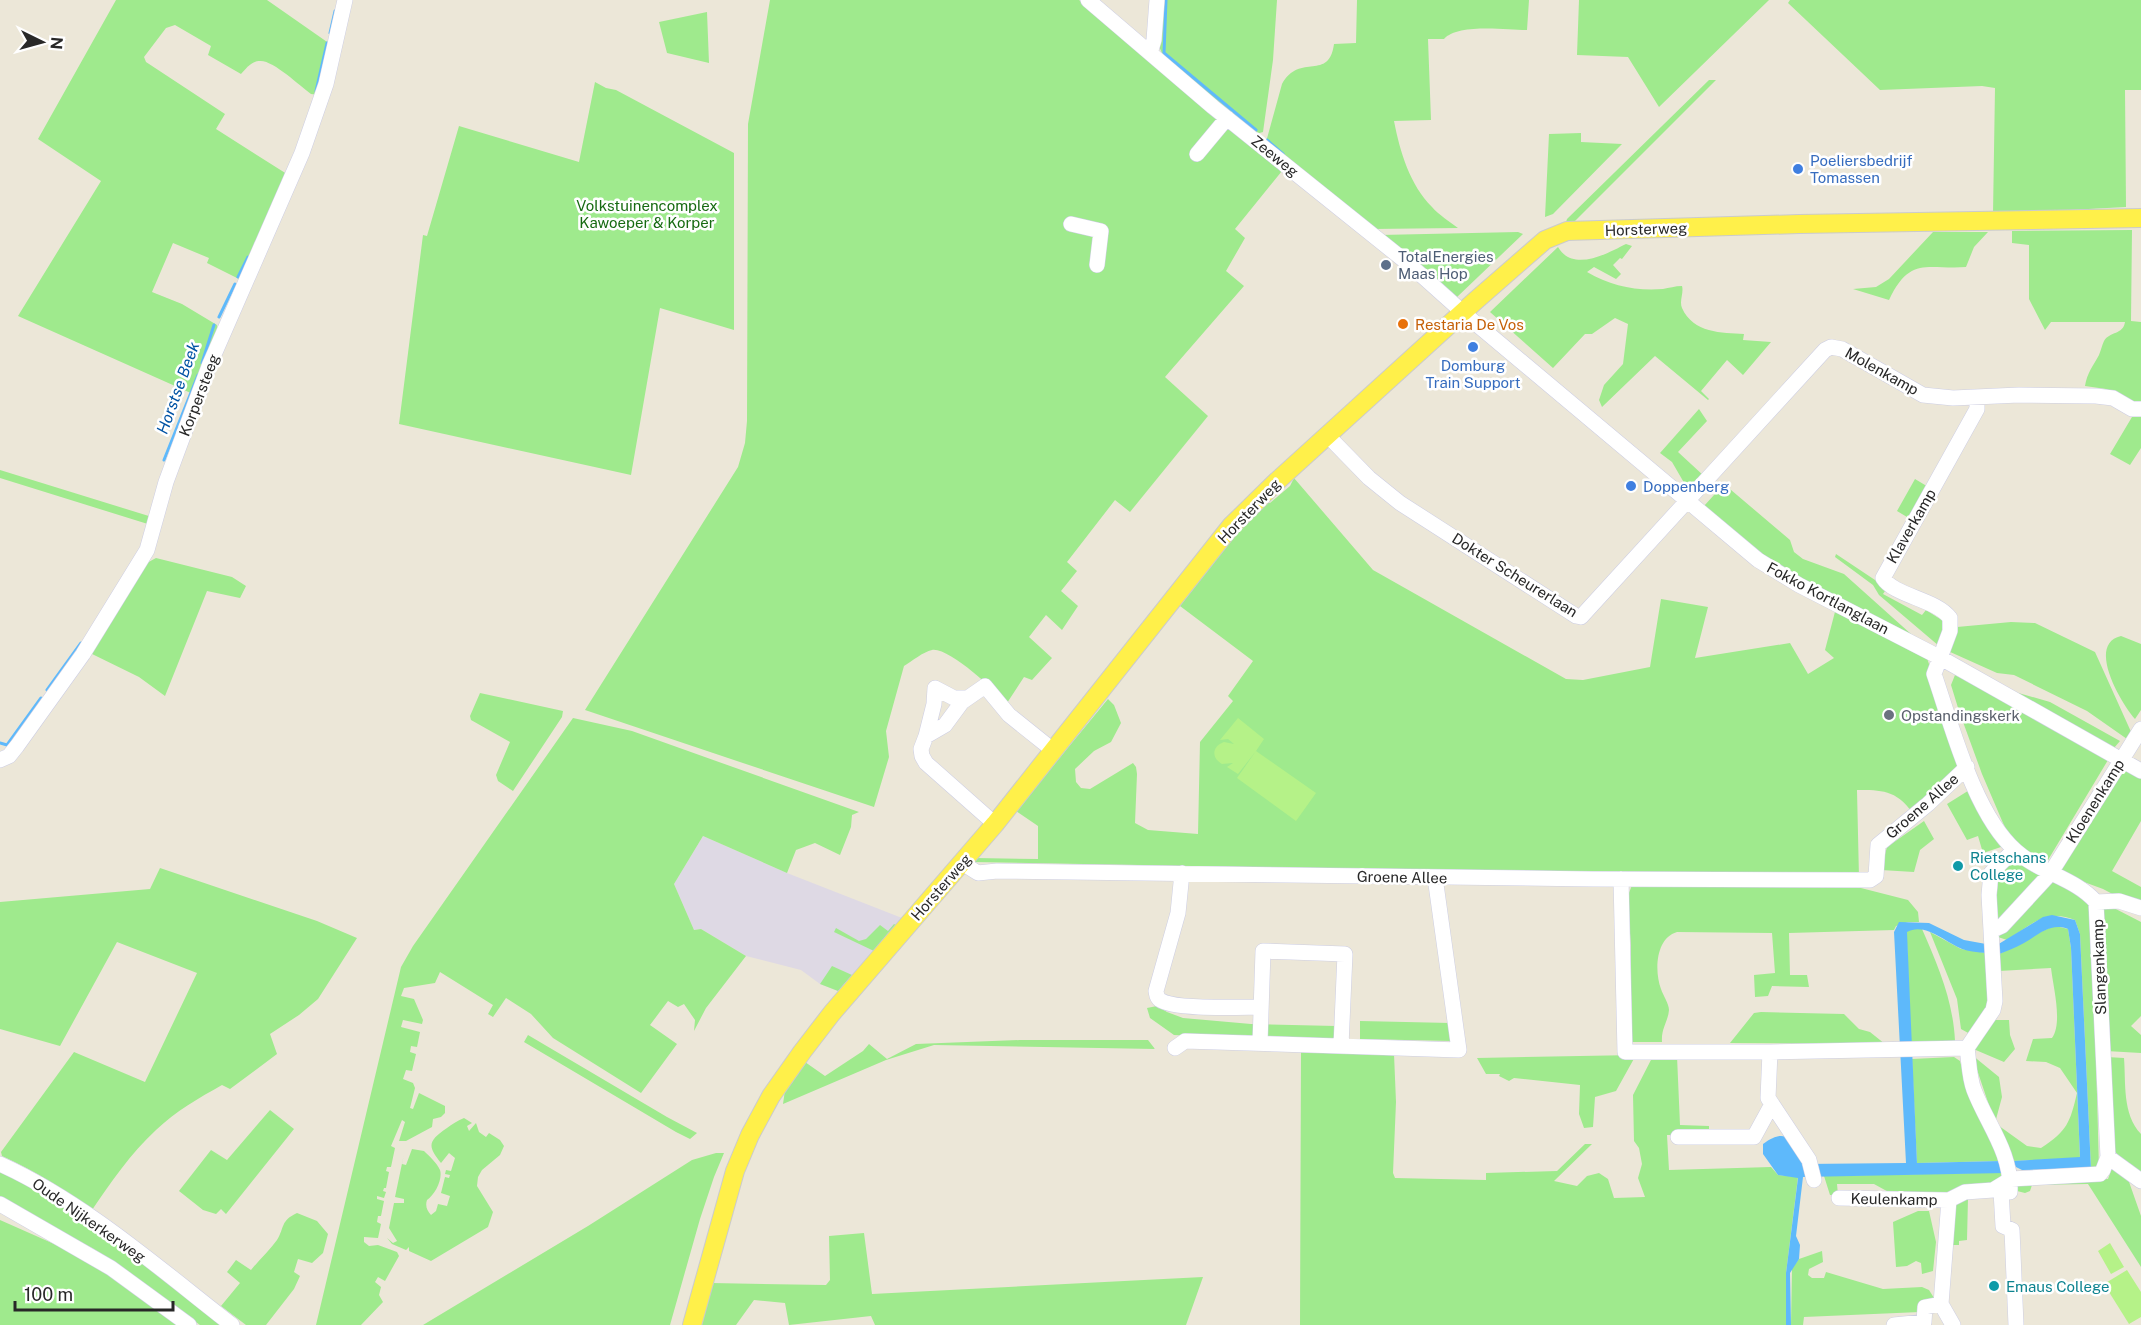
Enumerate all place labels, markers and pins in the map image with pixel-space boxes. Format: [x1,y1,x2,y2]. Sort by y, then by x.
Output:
place label: Poeliersbedrijf Tomassen [1810,152,1912,186]
marker: Poeliersbedrijf Tomassen [1791,162,1805,176]
place label: TotalEnergies Maas Hop [1398,248,1494,282]
marker: TotalEnergies Maas Hop [1379,258,1393,272]
place label: Restaria De Vos [1415,316,1524,333]
marker: Restaria De Vos [1396,317,1410,331]
marker: Domburg Train Support [1466,340,1480,354]
place label: Domburg Train Support [1425,357,1521,391]
place label: Doppenberg [1643,478,1729,495]
marker: Doppenberg [1624,479,1638,493]
place label: Opstandingskerk [1901,707,2020,724]
marker: Opstandingskerk [1882,708,1896,722]
place label: Rietschans College [1970,849,2046,883]
marker: Rietschans College [1951,859,1965,873]
place label: Emaus College [2006,1278,2110,1295]
marker: Emaus College [1987,1279,2001,1293]

